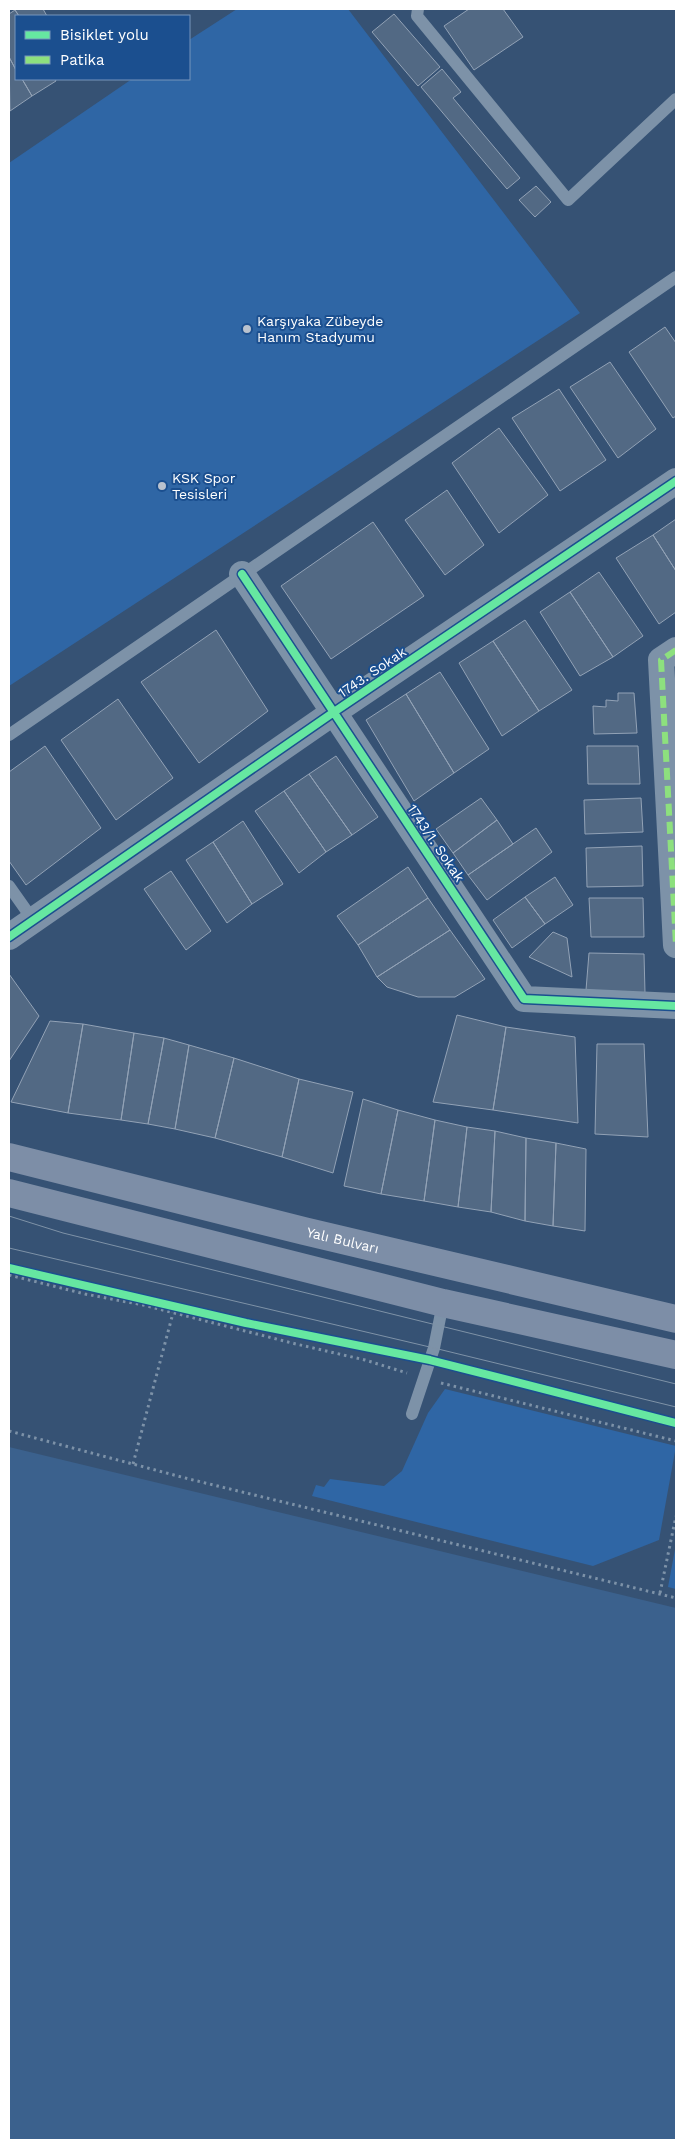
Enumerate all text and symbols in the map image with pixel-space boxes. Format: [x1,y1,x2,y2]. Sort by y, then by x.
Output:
legend [15,15,190,80]
text: Bisiklet yolu [60,26,149,44]
text: Patika [60,51,105,69]
place label: Karşıyaka Zübeyde Hanım Stadyumu [257,313,383,345]
marker: Karşıyaka Zübeyde Hanım Stadyumu [241,323,253,335]
place label: KSK Spor Tesisleri [172,470,236,502]
marker: KSK Spor Tesisleri [156,480,168,492]
street label: 1743. Sokak [335,643,409,701]
street label: 1743/1. Sokak [404,801,468,885]
street label: Yalı Bulvarı [305,1224,381,1256]

